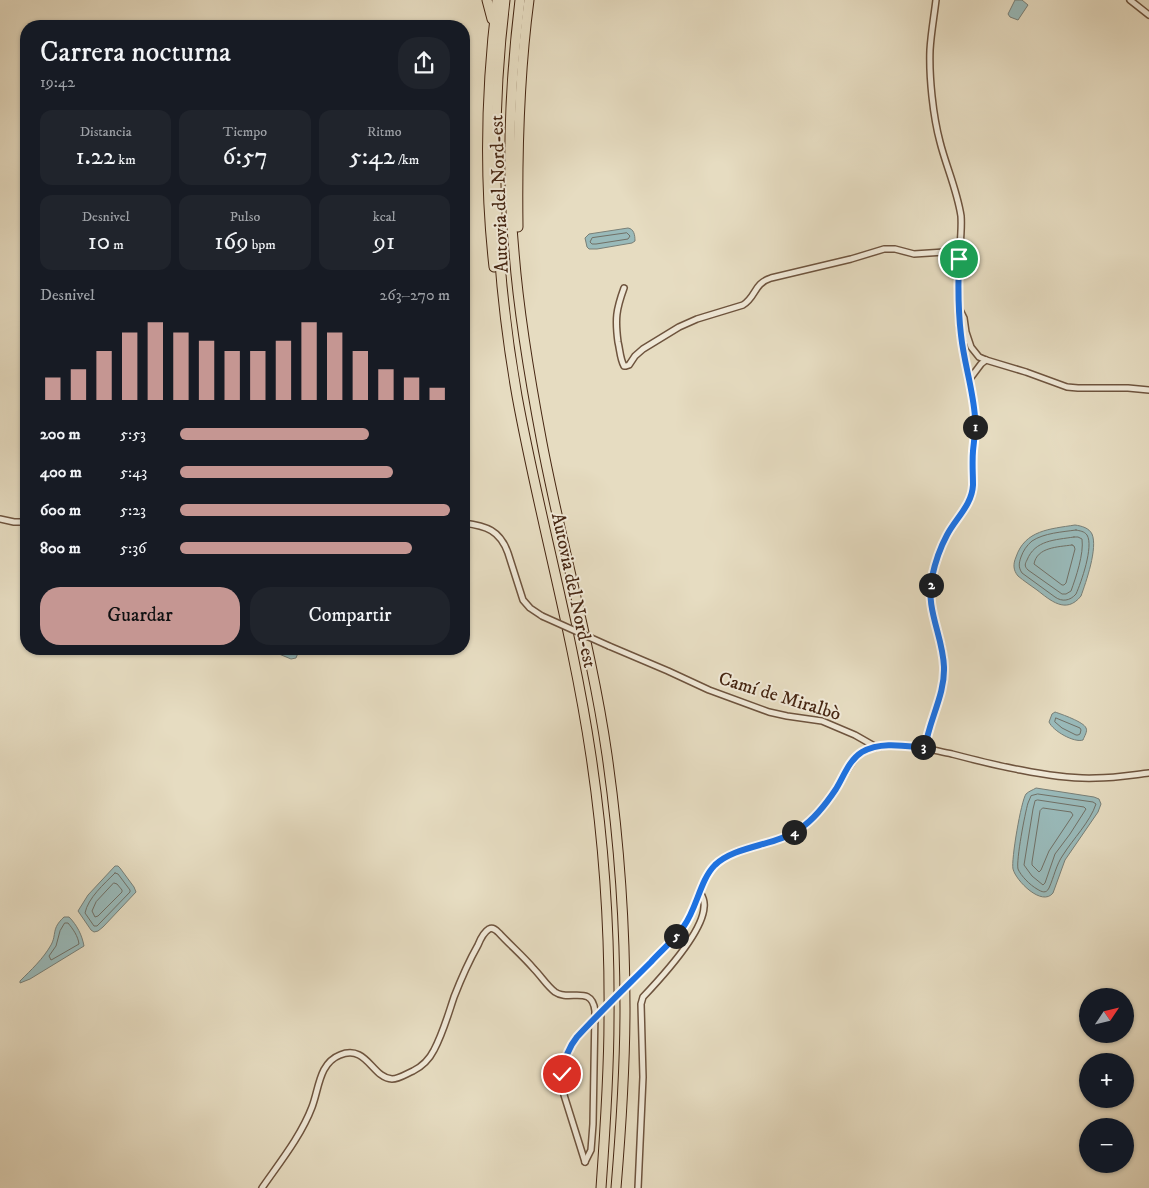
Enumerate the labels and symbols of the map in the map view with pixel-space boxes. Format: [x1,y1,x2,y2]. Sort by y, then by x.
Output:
street label: Autovia del Nord-est [485,115,514,273]
pin [938,238,980,280]
pin: 1 [962,414,988,440]
street label: Autovia del Nord-est [546,511,601,670]
pin: 2 [918,572,944,598]
street label: Camí de Miralbò [716,667,843,726]
pin: 3 [910,734,936,760]
pin: 4 [782,820,806,844]
pin: 5 [664,924,688,948]
north arrow [1079,988,1134,1042]
pin [541,1053,583,1095]

